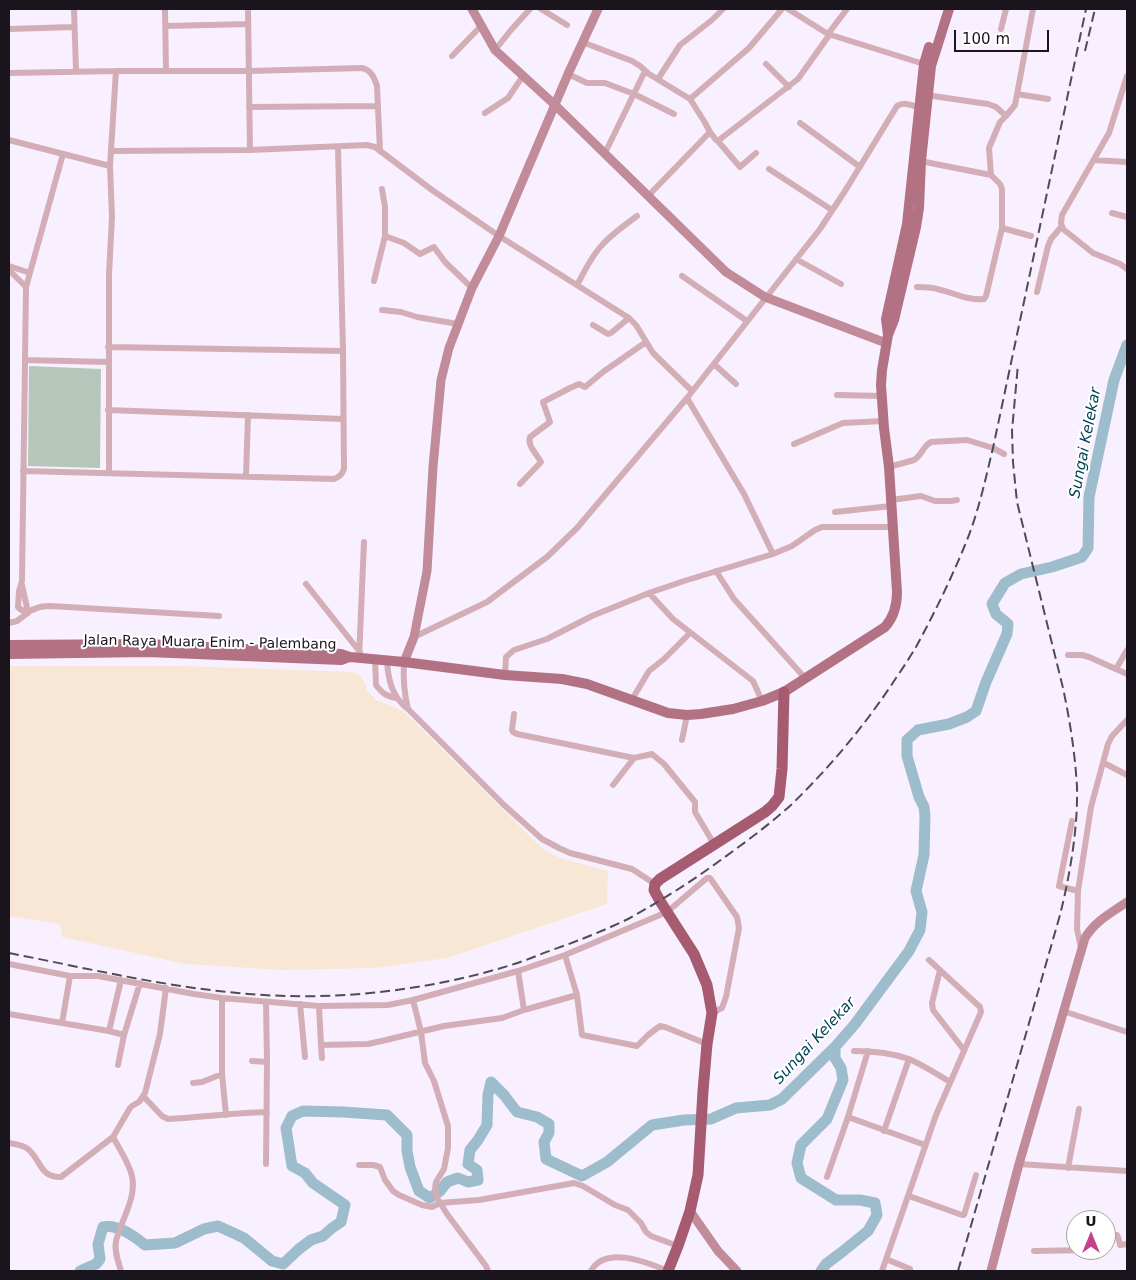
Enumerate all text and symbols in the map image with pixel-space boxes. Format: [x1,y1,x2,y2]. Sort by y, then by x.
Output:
scale bar [956,20,1051,52]
text: 100 m [962,30,1010,48]
water label: Sungai Kelekar [1066,386,1106,500]
street label: Jalan Raya Muara Enim - Palembang [83,632,337,654]
water label: Sungai Kelekar [770,994,860,1088]
north arrow [1066,1210,1116,1260]
text: U [1085,1213,1097,1229]

